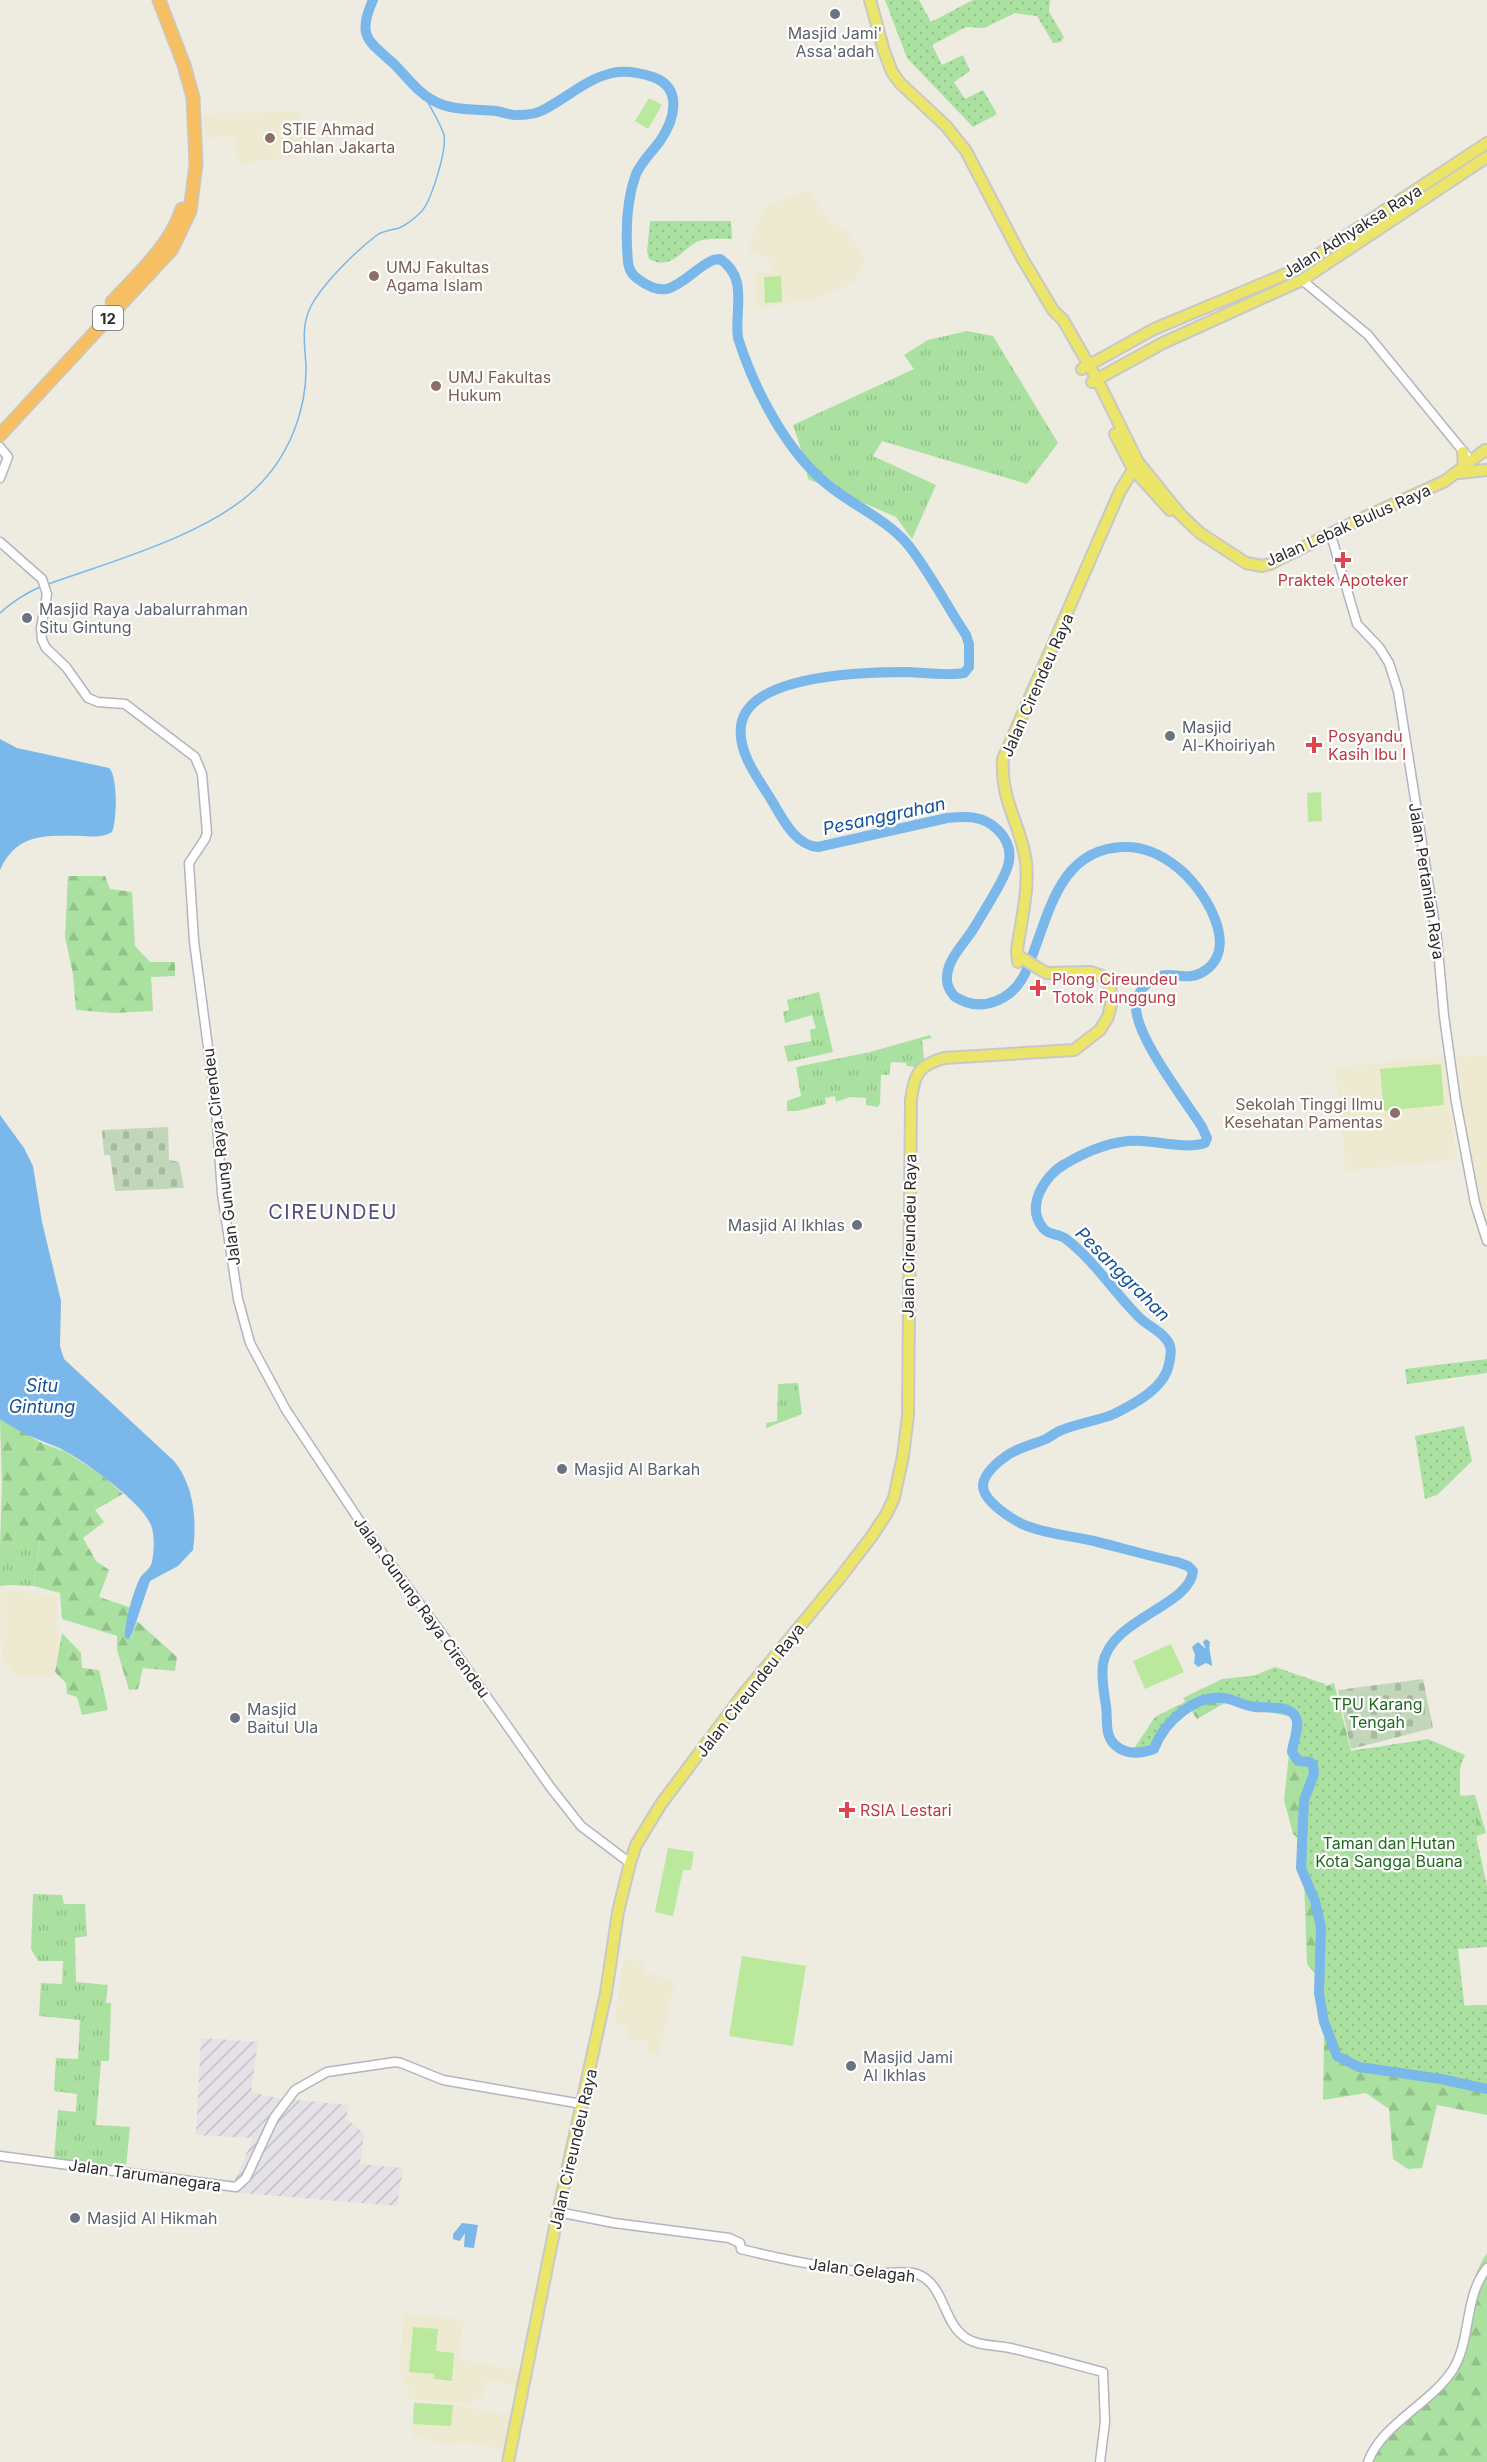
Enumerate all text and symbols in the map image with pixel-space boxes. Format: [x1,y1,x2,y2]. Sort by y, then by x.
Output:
marker: Masjid Jami' Assa'adah [828,7,842,21]
place label: Masjid Jami' Assa'adah [788,23,882,61]
place label: STIE Ahmad Dahlan Jakarta [282,119,395,157]
marker: STIE Ahmad Dahlan Jakarta [263,131,277,145]
street label: Jalan Adhyaksa Raya [1279,180,1425,282]
place label: UMJ Fakultas Agama Islam [386,257,489,295]
marker: UMJ Fakultas Agama Islam [367,269,381,283]
road number: 12 [93,306,123,330]
place label: UMJ Fakultas Hukum [448,367,551,405]
marker: UMJ Fakultas Hukum [429,379,443,393]
street label: Jalan Lebak Bulus Raya [1262,480,1434,570]
marker: Praktek Apoteker [1334,551,1352,569]
place label: Praktek Apoteker [1278,570,1408,590]
place label: Masjid Raya Jabalurrahman Situ Gintung [39,599,248,637]
street label: Jalan Cirendeu Raya [996,610,1078,760]
marker: Masjid Raya Jabalurrahman Situ Gintung [20,611,34,625]
place label: Masjid Al-Khoiriyah [1182,717,1275,755]
place label: Posyandu Kasih Ibu I [1328,726,1406,764]
marker: Masjid Al-Khoiriyah [1163,729,1177,743]
marker: Posyandu Kasih Ibu I [1305,736,1323,754]
water label: Pesanggrahan [821,793,947,839]
street label: Jalan Pertanian Raya [1405,801,1449,961]
place label: Plong Cireundeu Totok Punggung [1052,969,1178,1007]
marker: Plong Cireundeu Totok Punggung [1029,979,1047,997]
street label: Jalan Gunung Raya Cirendeu [198,1047,244,1267]
place label: Sekolah Tinggi Ilmu Kesehatan Pamentas [1224,1094,1383,1132]
marker: Sekolah Tinggi Ilmu Kesehatan Pamentas [1388,1106,1402,1120]
street label: Jalan Cireundeu Raya [898,1154,920,1318]
district label: CIREUNDEU [268,1200,398,1224]
place label: Masjid Al Ikhlas [728,1215,845,1235]
marker: Masjid Al Ikhlas [850,1218,864,1232]
water label: Pesanggrahan [1071,1222,1175,1326]
water label: Situ Gintung [9,1375,75,1417]
place label: Masjid Al Barkah [574,1459,700,1479]
marker: Masjid Al Barkah [555,1462,569,1476]
street label: Jalan Gunung Raya Cirendeu [350,1513,494,1701]
street label: Jalan Cireundeu Raya [691,1619,809,1761]
park label: TPU Karang Tengah [1332,1694,1422,1732]
place label: Masjid Baitul Ula [247,1699,318,1737]
marker: Masjid Baitul Ula [228,1711,242,1725]
place label: RSIA Lestari [860,1800,952,1820]
marker: RSIA Lestari [838,1801,856,1819]
park label: Taman dan Hutan Kota Sangga Buana [1315,1833,1463,1871]
place label: Masjid Jami Al Ikhlas [863,2047,953,2085]
marker: Masjid Jami Al Ikhlas [844,2059,858,2073]
street label: Jalan Cireundeu Raya [545,2067,601,2231]
street label: Jalan Tarumanegara [67,2154,223,2196]
place label: Masjid Al Hikmah [87,2208,217,2228]
marker: Masjid Al Hikmah [68,2211,82,2225]
street label: Jalan Gelagah [808,2254,916,2286]

